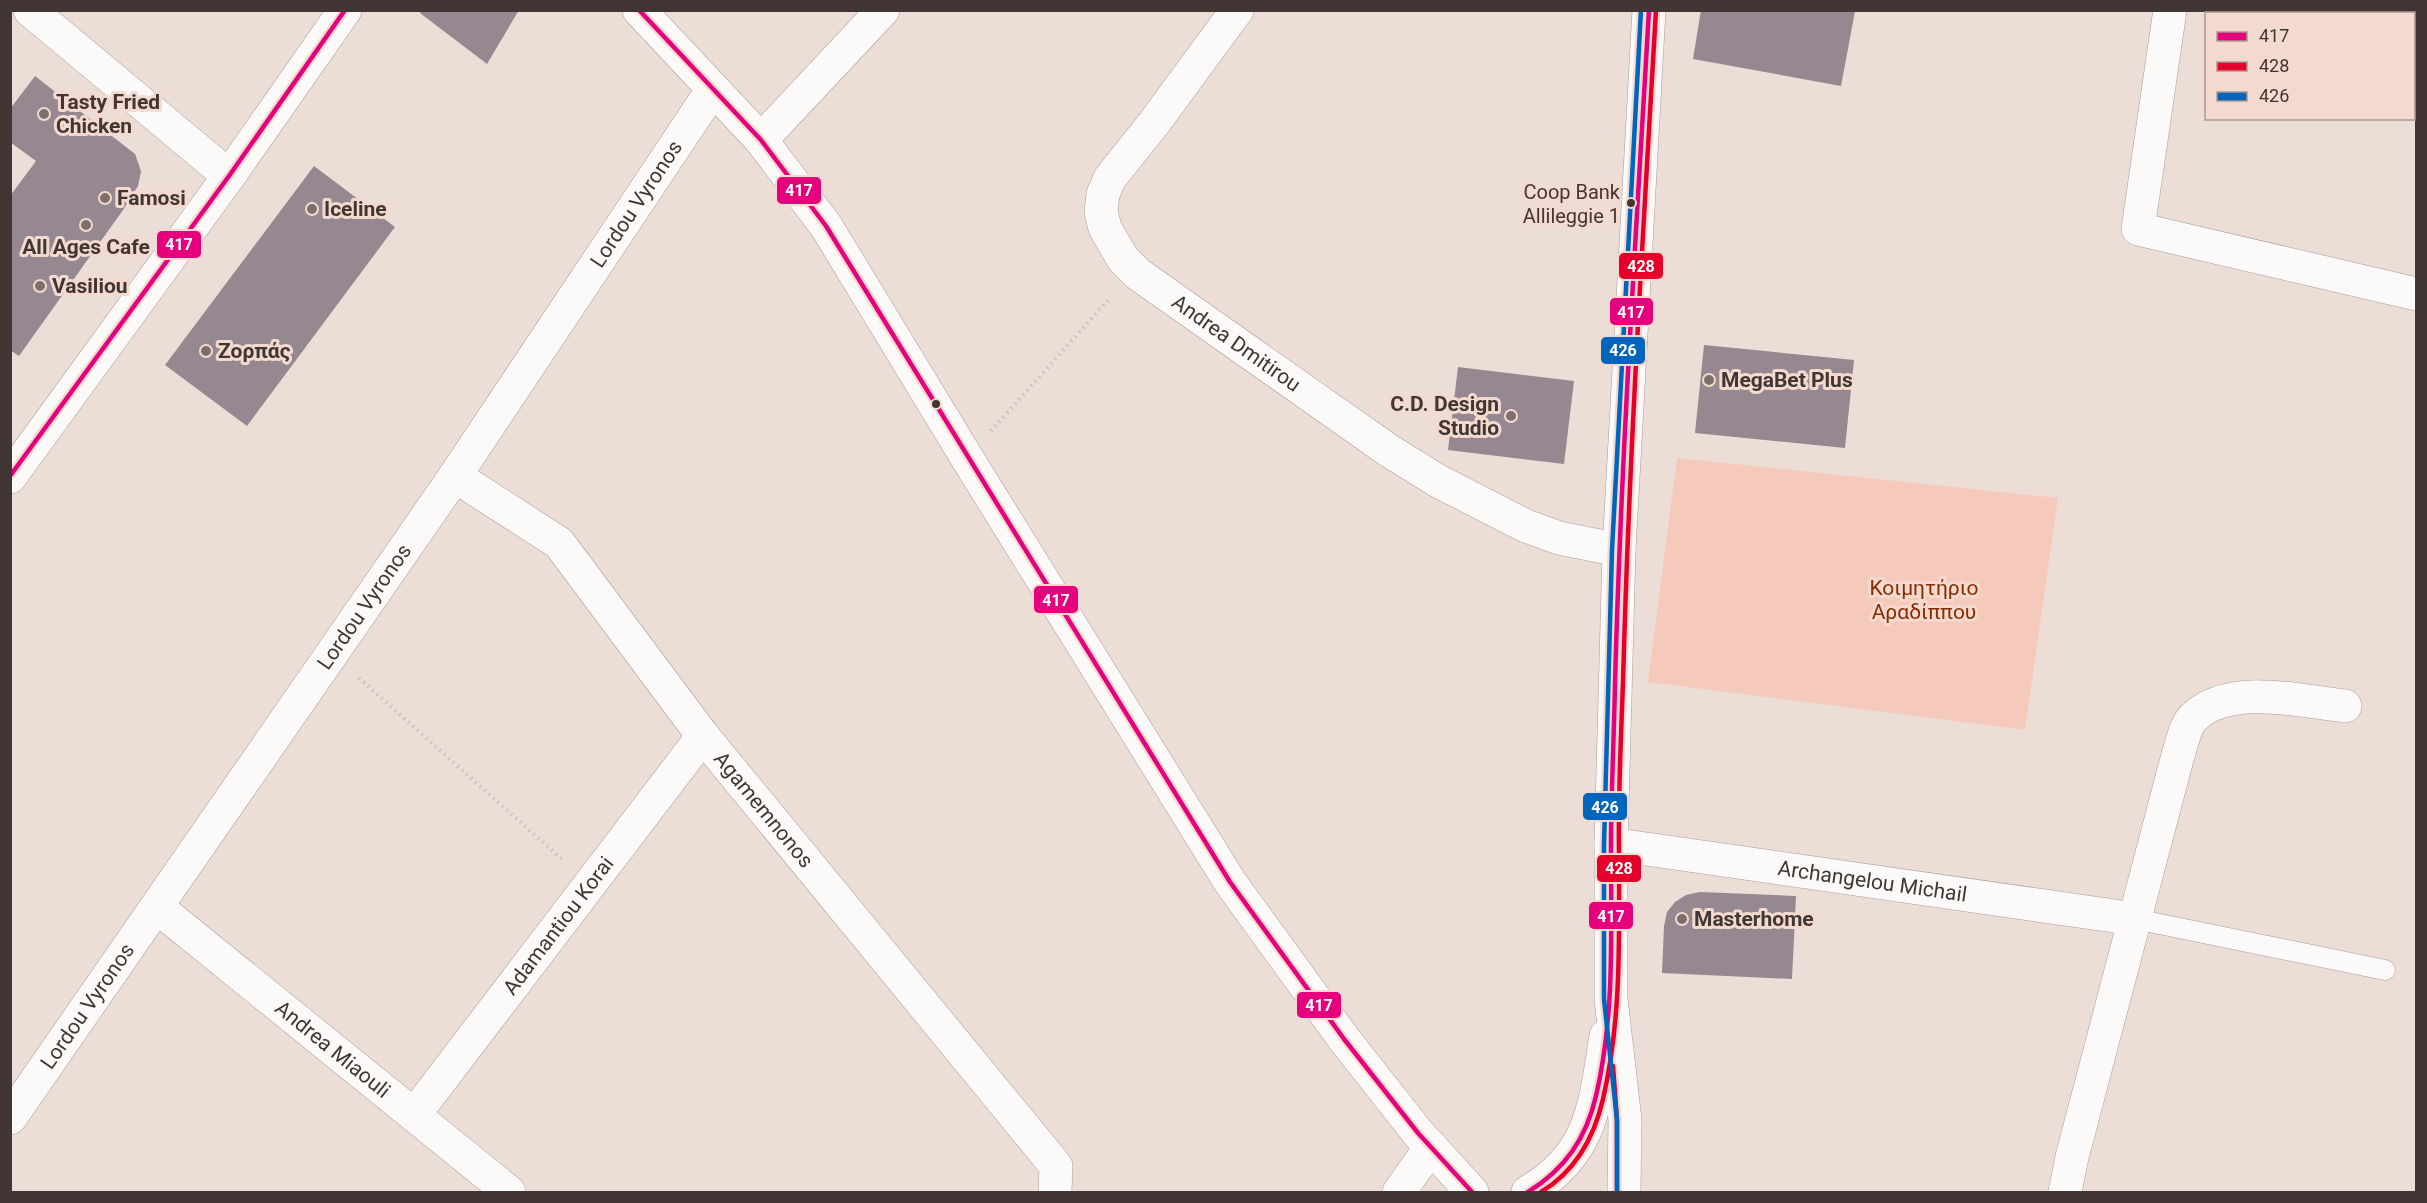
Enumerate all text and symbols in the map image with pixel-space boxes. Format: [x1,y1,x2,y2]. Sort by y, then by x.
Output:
legend [2205,12,2415,120]
text: 417 [2259,25,2289,46]
text: 428 [2259,55,2289,76]
text: 426 [2259,85,2289,106]
place label: Tasty Fried Chicken [56,90,160,138]
marker: Tasty Fried Chicken [37,107,51,121]
street label: Lordou Vyronos [585,136,687,272]
line badge: 417 [776,176,822,205]
place label: Coop Bank Allileggie 1 [1523,180,1621,228]
text: 417 [785,181,813,200]
place label: Famosi [117,186,186,210]
marker: Famosi [98,191,112,205]
place label: Iceline [324,197,387,221]
marker: Coop Bank Allileggie 1 [1625,197,1637,209]
marker: Iceline [305,202,319,216]
marker: All Ages Cafe [79,218,93,232]
line badge: 417 [156,230,202,259]
place label: All Ages Cafe [22,235,150,259]
text: 417 [165,235,193,254]
line badge: 428 [1618,252,1664,280]
text: 428 [1627,257,1655,276]
place label: Vasiliou [52,274,128,298]
marker: Vasiliou [33,279,47,293]
street label: Andrea Dmitirou [1167,290,1305,397]
line badge: 417 [1609,297,1654,326]
text: 417 [1617,303,1645,322]
line badge: 426 [1600,336,1646,365]
place label: Ζορπάς [218,339,291,363]
text: 426 [1609,341,1637,360]
marker: Ζορπάς [199,344,213,358]
place label: MegaBet Plus [1721,368,1853,392]
marker: MegaBet Plus [1702,373,1716,387]
place label: C.D. Design Studio [1390,392,1499,440]
unlabelled marker [930,398,942,410]
marker: C.D. Design Studio [1504,409,1518,423]
street label: Lordou Vyronos [312,539,416,674]
park label: Κοιμητήριο Αραδίππου [1869,576,1979,624]
line badge: 417 [1033,585,1079,614]
text: 417 [1042,591,1070,610]
street label: Agamemnonos [709,747,818,873]
line badge: 426 [1582,792,1628,821]
text: 426 [1591,798,1619,817]
street label: Adamantiou Korai [498,852,619,1000]
line badge: 428 [1596,854,1642,883]
street label: Archangelou Michail [1776,856,1968,907]
text: 428 [1605,859,1633,878]
line badge: 417 [1588,901,1634,930]
text: 417 [1597,907,1625,926]
place label: Masterhome [1694,907,1814,931]
marker: Masterhome [1675,912,1689,926]
street label: Lordou Vyronos [36,939,139,1074]
line badge: 417 [1296,991,1342,1019]
street label: Andrea Miaouli [270,996,395,1103]
text: 417 [1305,996,1333,1015]

